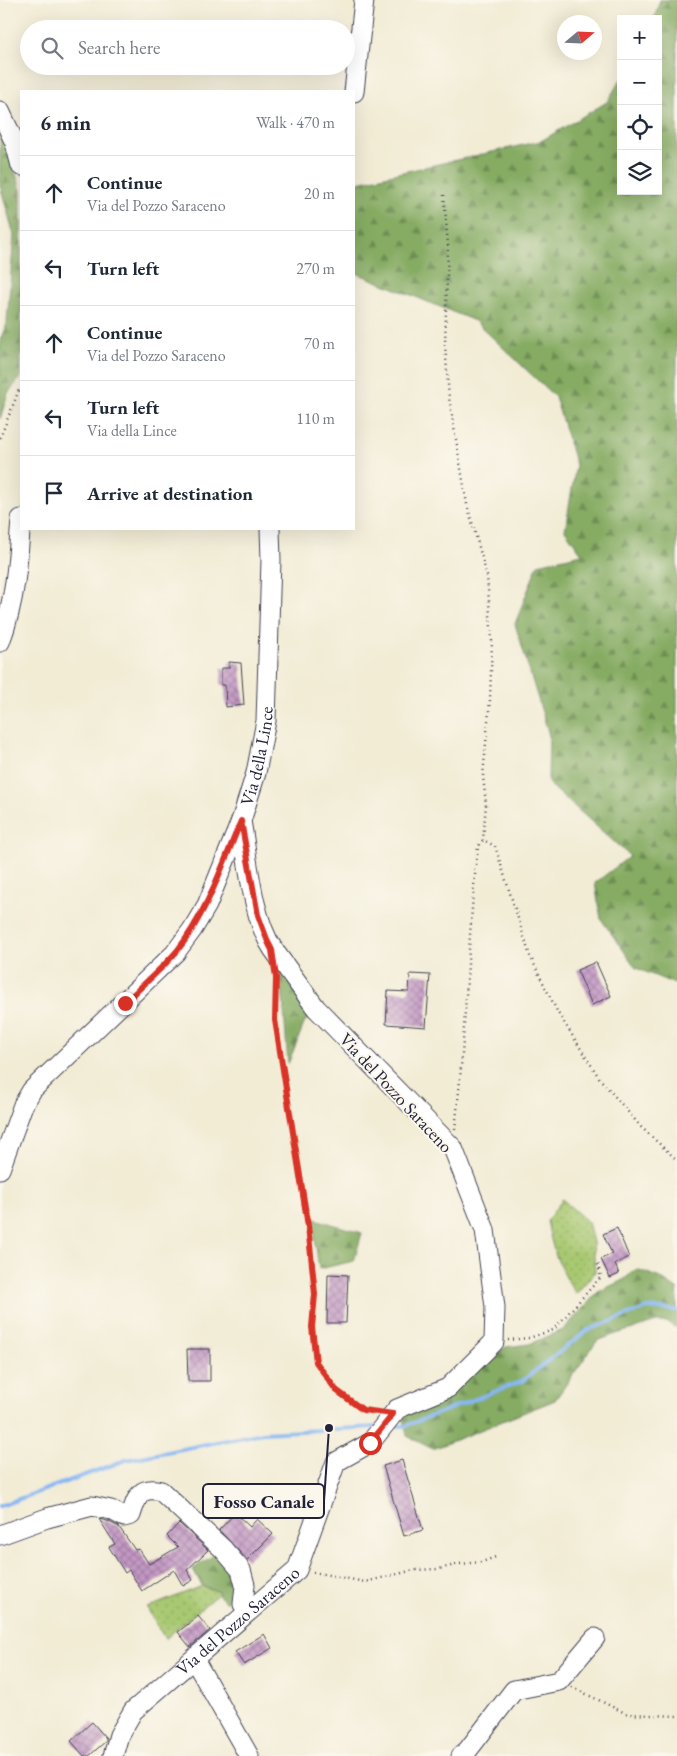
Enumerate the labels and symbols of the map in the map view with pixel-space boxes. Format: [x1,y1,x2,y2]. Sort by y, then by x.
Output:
north arrow [557,15,602,60]
street label: Via della Lince [234,706,277,808]
route end [114,992,137,1015]
street label: Via del Pozzo Saraceno [335,1028,458,1158]
route start [359,1432,382,1455]
callout: Fosso Canale [203,1484,324,1518]
text: Fosso Canale [214,1489,314,1514]
street label: Via del Pozzo Saraceno [171,1561,304,1680]

